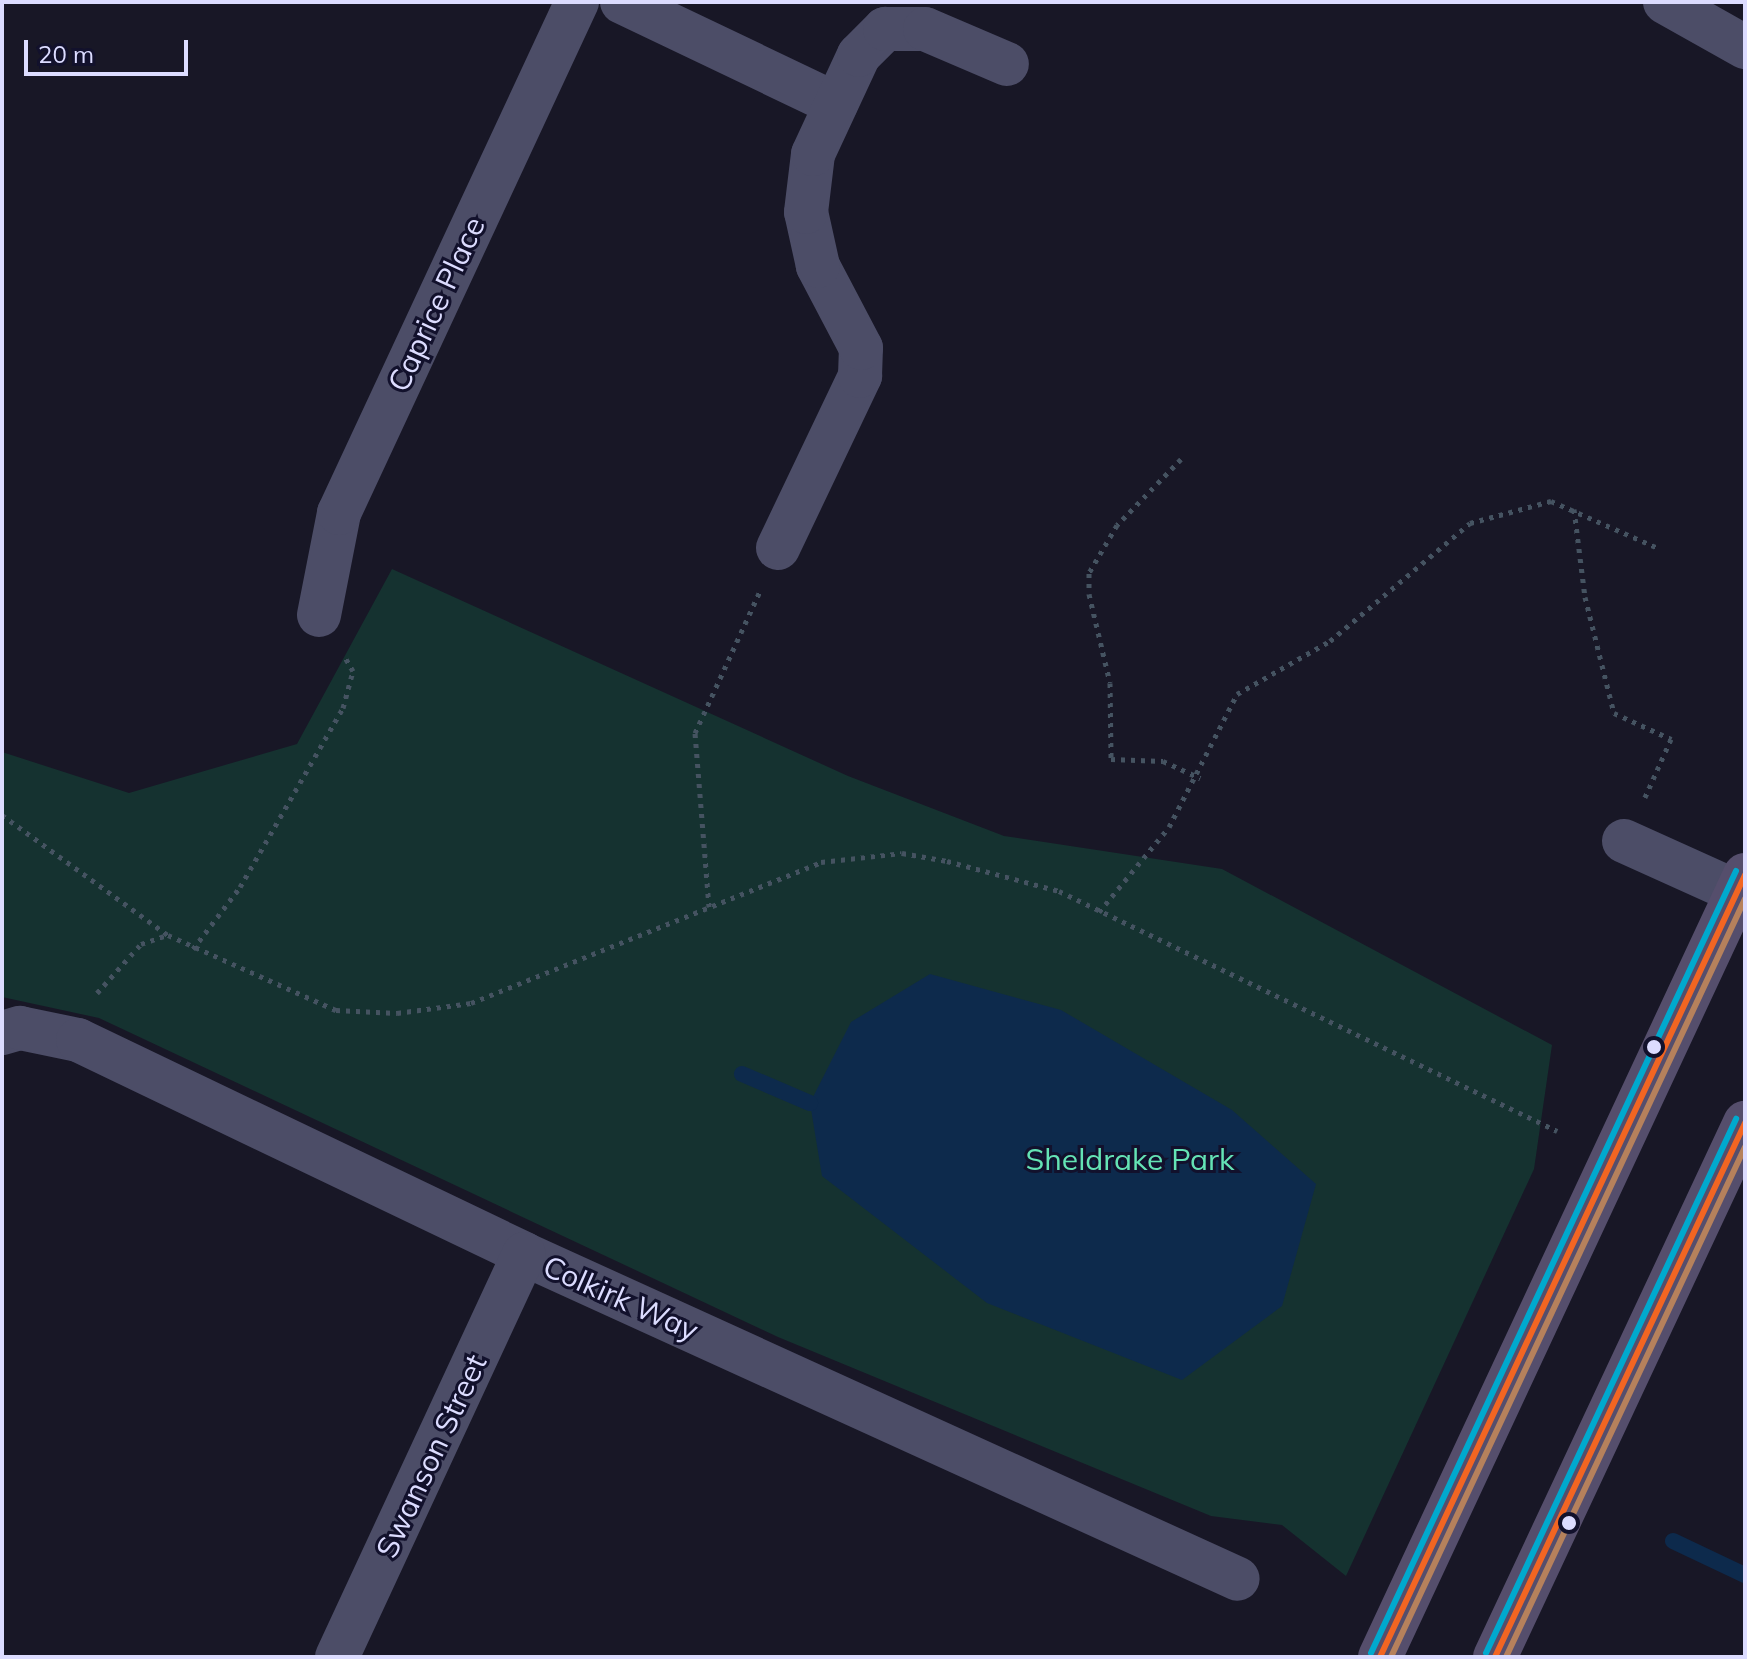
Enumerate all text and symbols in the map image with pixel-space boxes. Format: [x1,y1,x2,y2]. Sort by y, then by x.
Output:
scale bar [28,24,192,74]
text: 20 m [38,39,94,69]
street label: Caprice Place [380,211,492,397]
unlabelled marker [1646,1039,1662,1055]
park label: Sheldrake Park [1026,1141,1234,1177]
street label: Colkirk Way [538,1248,704,1348]
street label: Swanson Street [368,1349,494,1563]
unlabelled marker [1561,1515,1577,1531]

